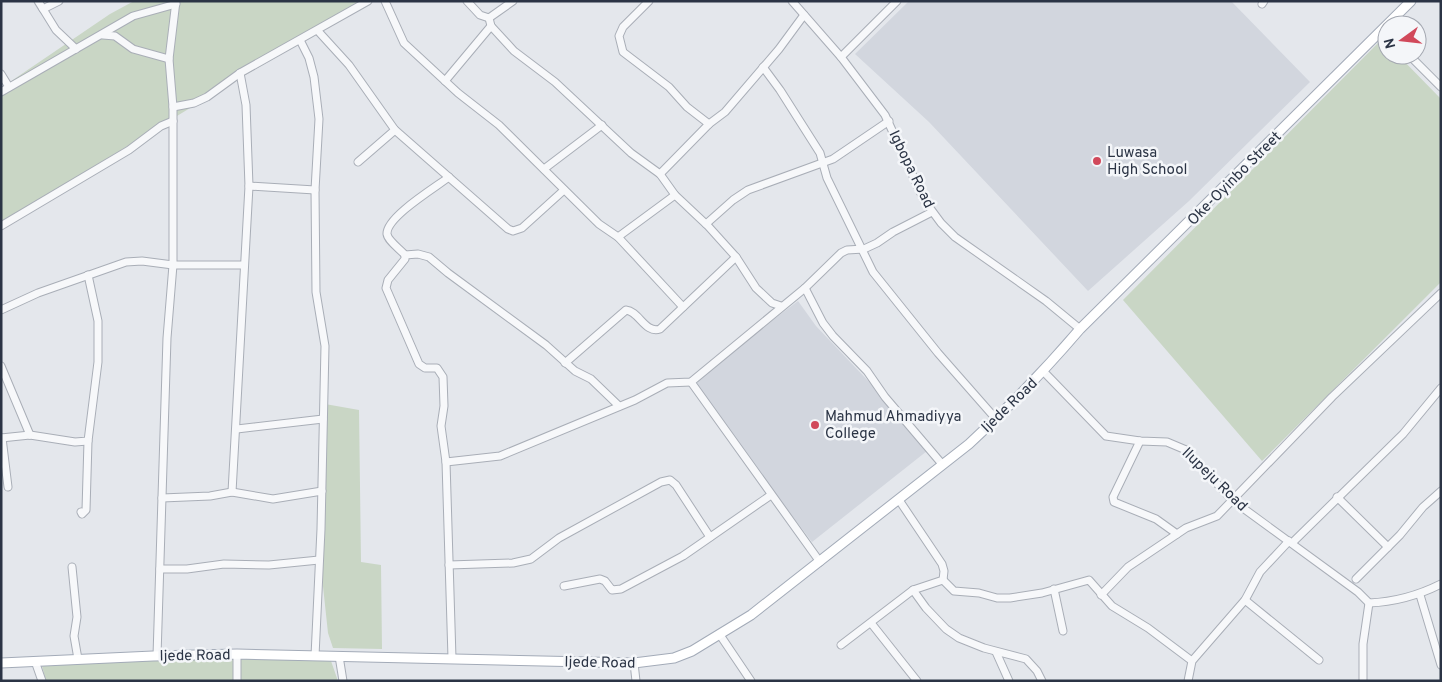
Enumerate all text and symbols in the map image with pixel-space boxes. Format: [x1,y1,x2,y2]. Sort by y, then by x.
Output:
north arrow [1377,15,1427,65]
text: N [1381,36,1400,50]
street label: Igbopa Road [884,128,938,212]
street label: Oke-Oyinbo Street [1184,128,1286,230]
place label: Luwasa High School [1107,144,1188,180]
marker: Luwasa High School [1091,155,1103,167]
street label: Ijede Road [978,375,1042,438]
place label: Mahmud Ahmadiyya College [825,408,961,444]
marker: Mahmud Ahmadiyya College [809,419,821,431]
street label: Ilupeju Road [1177,444,1251,516]
street label: Ijede Road [159,646,231,667]
street label: Ijede Road [564,653,636,674]

